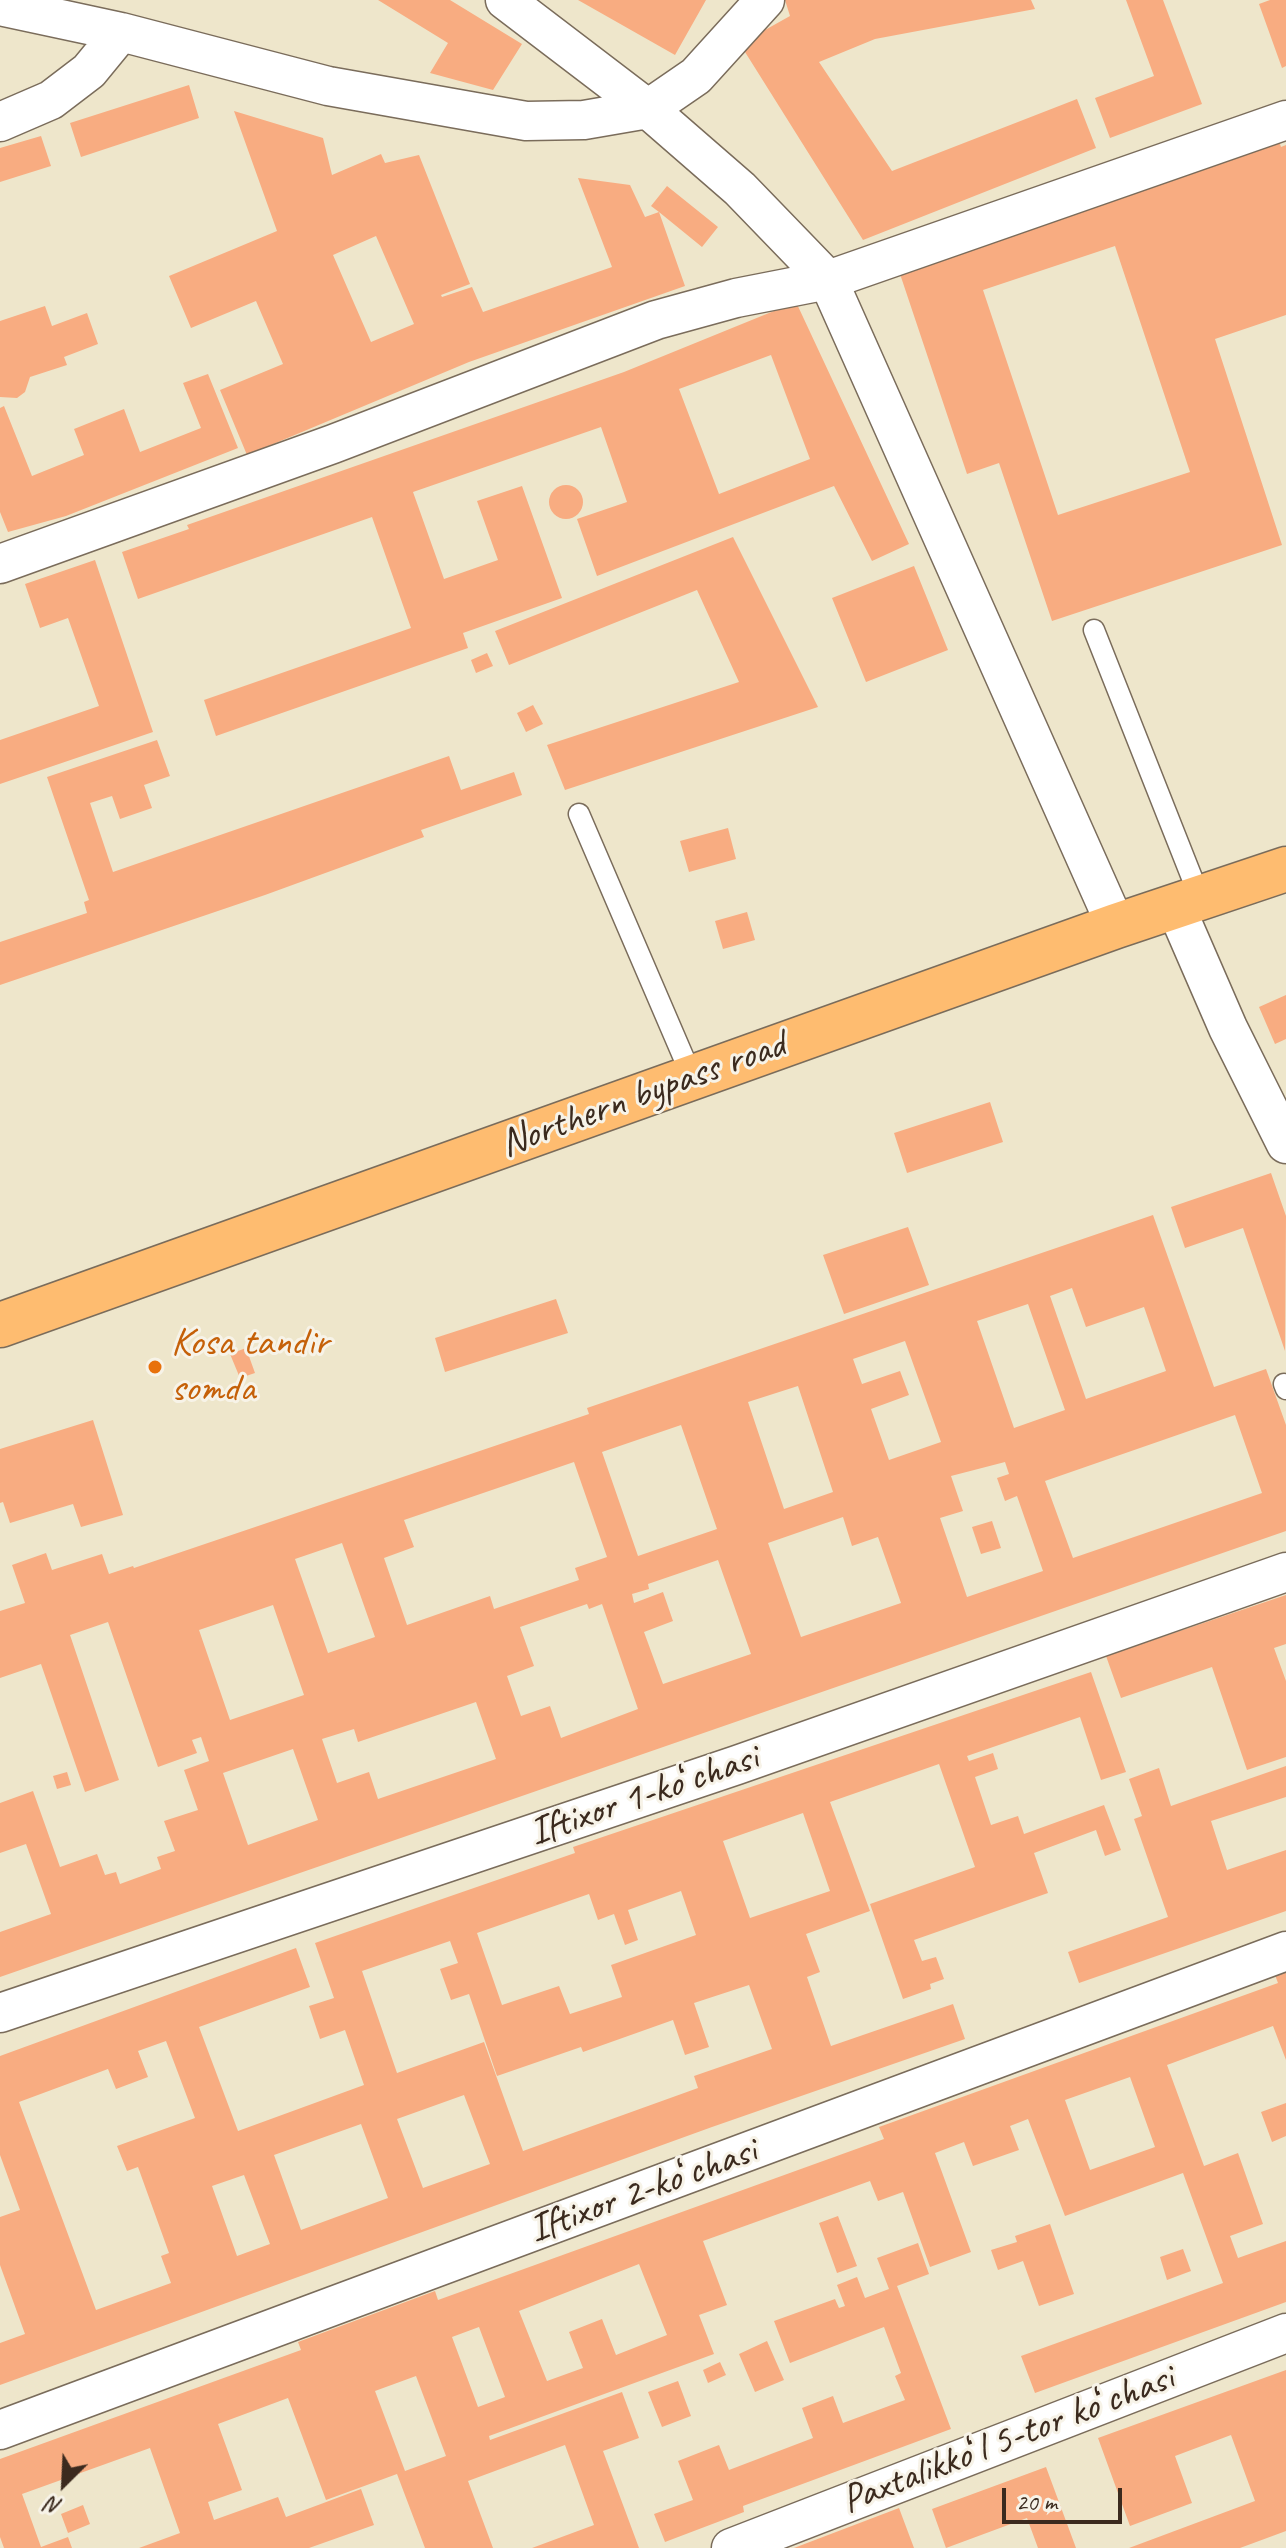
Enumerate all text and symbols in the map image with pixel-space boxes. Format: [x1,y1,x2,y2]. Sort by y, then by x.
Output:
street label: Northern bypass road [494,1021,792,1169]
place label: Kosa tandir somda [171,1320,329,1414]
marker: Kosa tandir somda [146,1358,164,1376]
street label: Iftixor 1-koʻchasi [523,1734,765,1858]
street label: Iftixor 2-koʻchasi [523,2128,763,2254]
street label: Paxtalikkoʻl 5-tor koʻchasi [835,2355,1181,2525]
north arrow [24,2444,104,2524]
scale bar [1006,2472,1126,2522]
text: 20 m [1016,2487,1057,2517]
text: N [42,2490,66,2521]

